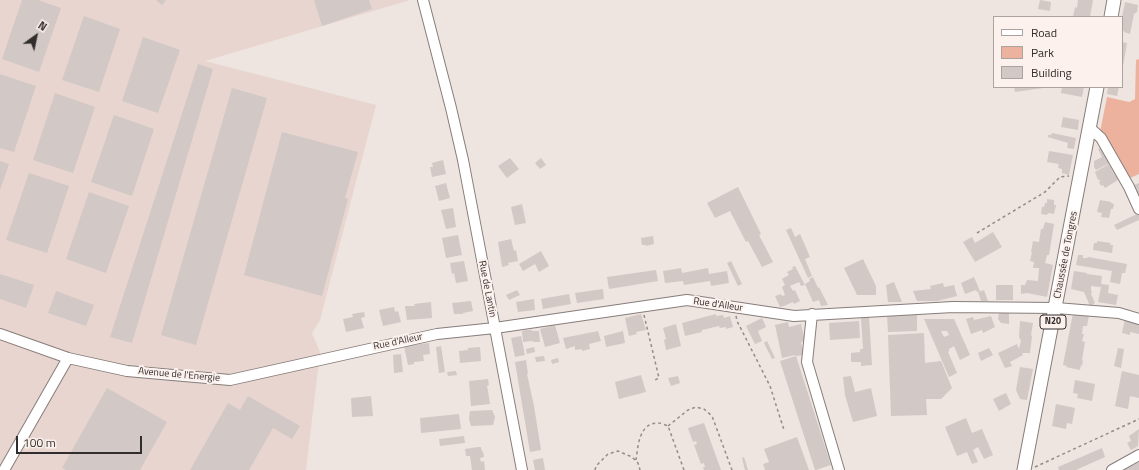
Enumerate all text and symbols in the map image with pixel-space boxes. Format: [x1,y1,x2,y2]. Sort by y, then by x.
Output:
north arrow [16,16,56,56]
legend [993,16,1123,88]
text: N [35,17,50,35]
text: Road [1031,23,1057,42]
text: Park [1031,43,1054,62]
text: Building [1031,63,1072,82]
street label: Chaussée de Tongres [1052,210,1080,300]
street label: Rue de Lantin [476,260,498,318]
street label: Rue d'Alleur [692,296,744,314]
road number: N20 [1040,315,1066,329]
street label: Rue d'Alleur [372,331,424,353]
street label: Avenue de l'Energie [138,365,220,385]
scale bar [18,428,144,454]
text: 100 m [23,433,56,452]

